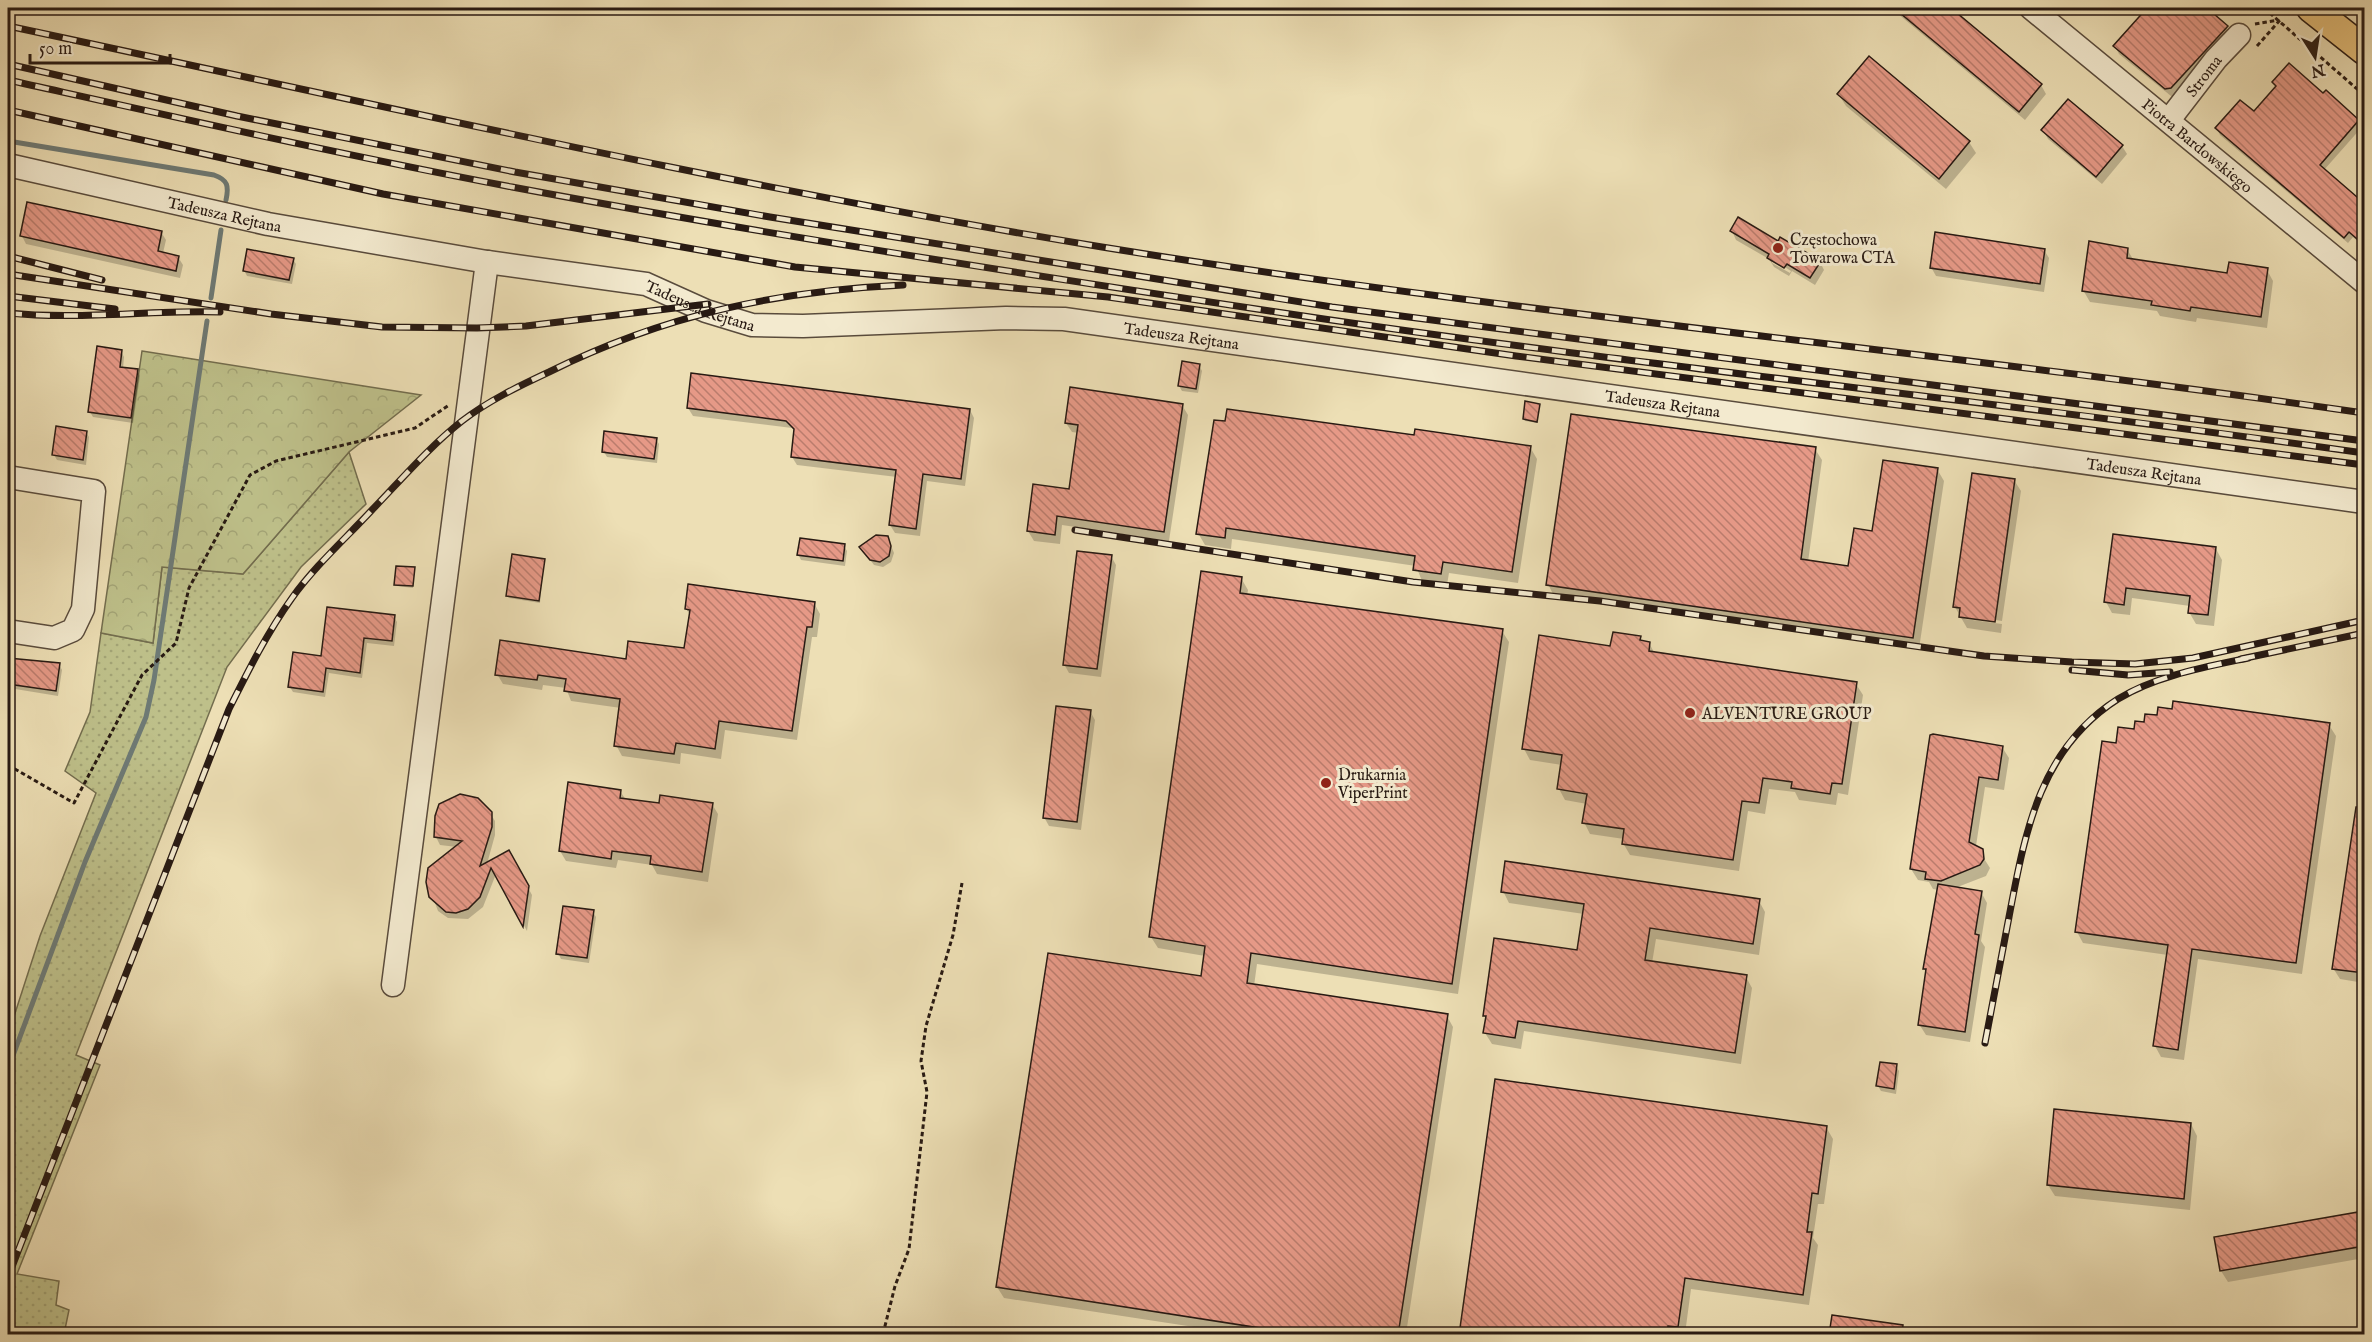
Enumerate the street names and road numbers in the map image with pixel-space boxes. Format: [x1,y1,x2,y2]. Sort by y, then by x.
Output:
street label: Stroma [2182,52,2227,102]
street label: Piotra Bardowskiego [2137,95,2256,199]
street label: Tadeusza Rejtana [165,193,283,238]
street label: Tadeusza Rejtana [642,277,757,337]
street label: Tadeusza Rejtana [1122,320,1240,356]
street label: Tadeusza Rejtana [1603,387,1721,423]
street label: Tadeusza Rejtana [2085,455,2203,491]

